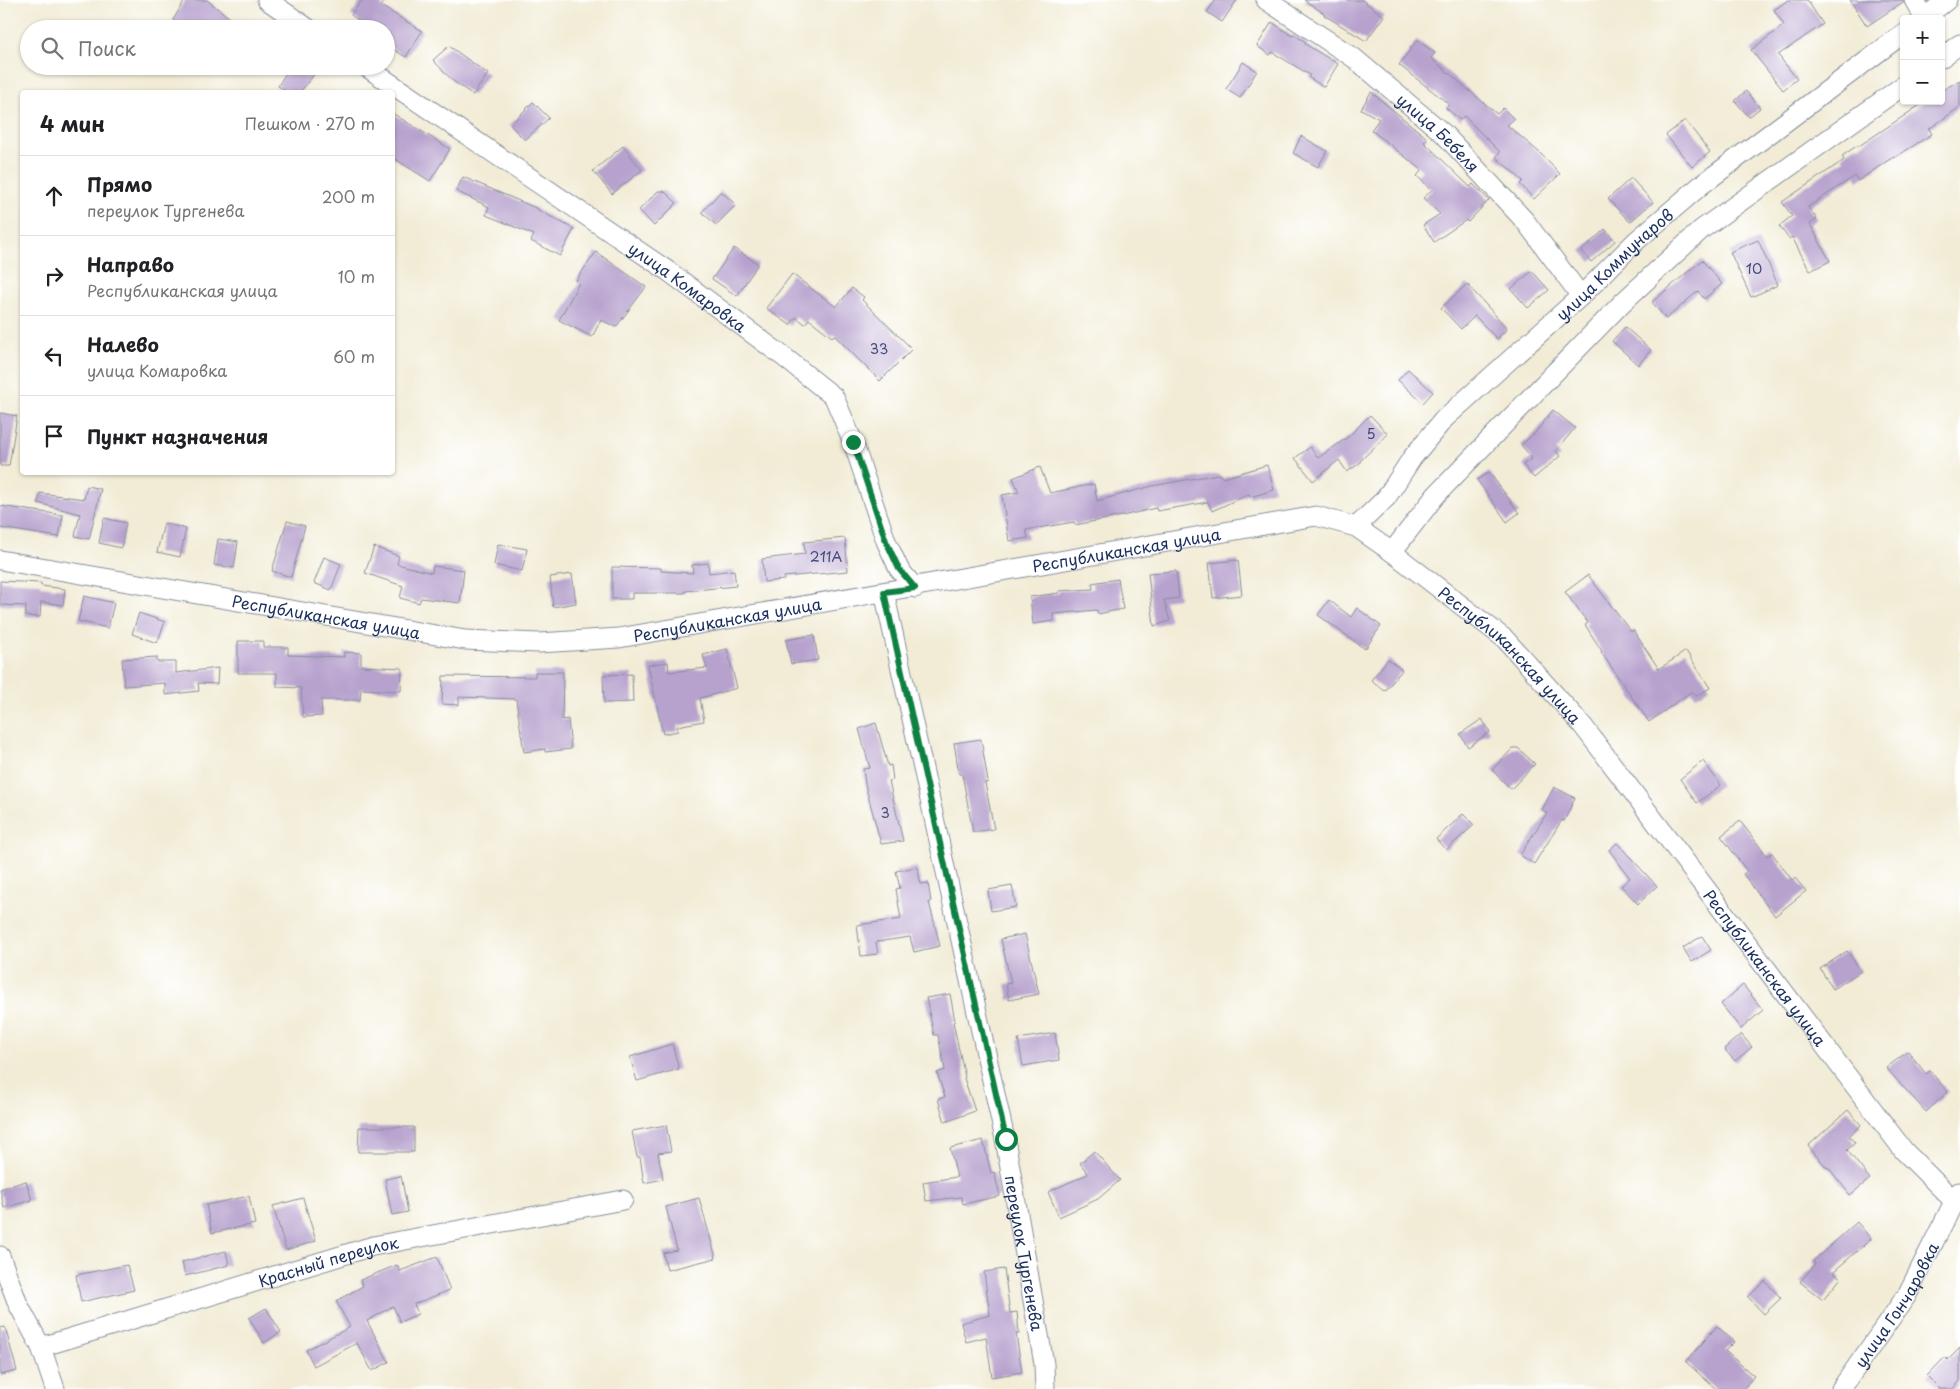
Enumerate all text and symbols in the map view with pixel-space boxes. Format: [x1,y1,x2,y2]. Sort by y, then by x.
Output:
map controls [1900,15,1945,105]
button: + [1900,15,1945,60]
search box [20,20,395,75]
icon: search [38,34,66,62]
text: Поиск [78,34,136,62]
button: − [1900,60,1945,105]
street label: улица Бебеля [1392,87,1485,177]
text: 4 мин [40,107,105,139]
text: Пешком · 270 m [245,111,375,135]
text: Прямо [87,170,152,198]
icon: ahead [40,182,68,210]
text: 200 m [322,184,375,208]
text: переулок Тургенева [87,198,245,222]
street label: улица Коммунаров [1550,202,1678,326]
street label: улица Комаровка [624,236,752,337]
text: Направо [87,250,174,278]
house number: 10 [1746,258,1762,279]
icon: right [40,262,68,290]
text: 10 m [338,264,375,288]
text: Республиканская улица [87,278,278,302]
text: Налево [87,330,159,358]
house number: 33 [870,338,888,359]
icon: left [40,342,68,370]
text: 60 m [333,344,375,368]
text: улица Комаровка [87,358,227,382]
icon: arrive [40,422,68,450]
text: Пункт назначения [87,422,268,450]
house number: 5 [1366,423,1376,444]
route end [842,431,865,454]
street label: Республиканская улица [1030,521,1222,577]
house number: 211А [810,546,842,567]
street label: Республиканская улица [1434,580,1587,729]
street label: Республиканская улица [230,588,422,644]
street label: Республиканская улица [631,591,823,647]
house number: 3 [880,802,890,823]
street label: Республиканская улица [1698,884,1832,1051]
route start [995,1128,1018,1151]
street label: переулок Тургенева [999,1173,1050,1333]
street label: Красный переулок [255,1230,401,1292]
street label: улица Гончаровка [1848,1238,1944,1372]

